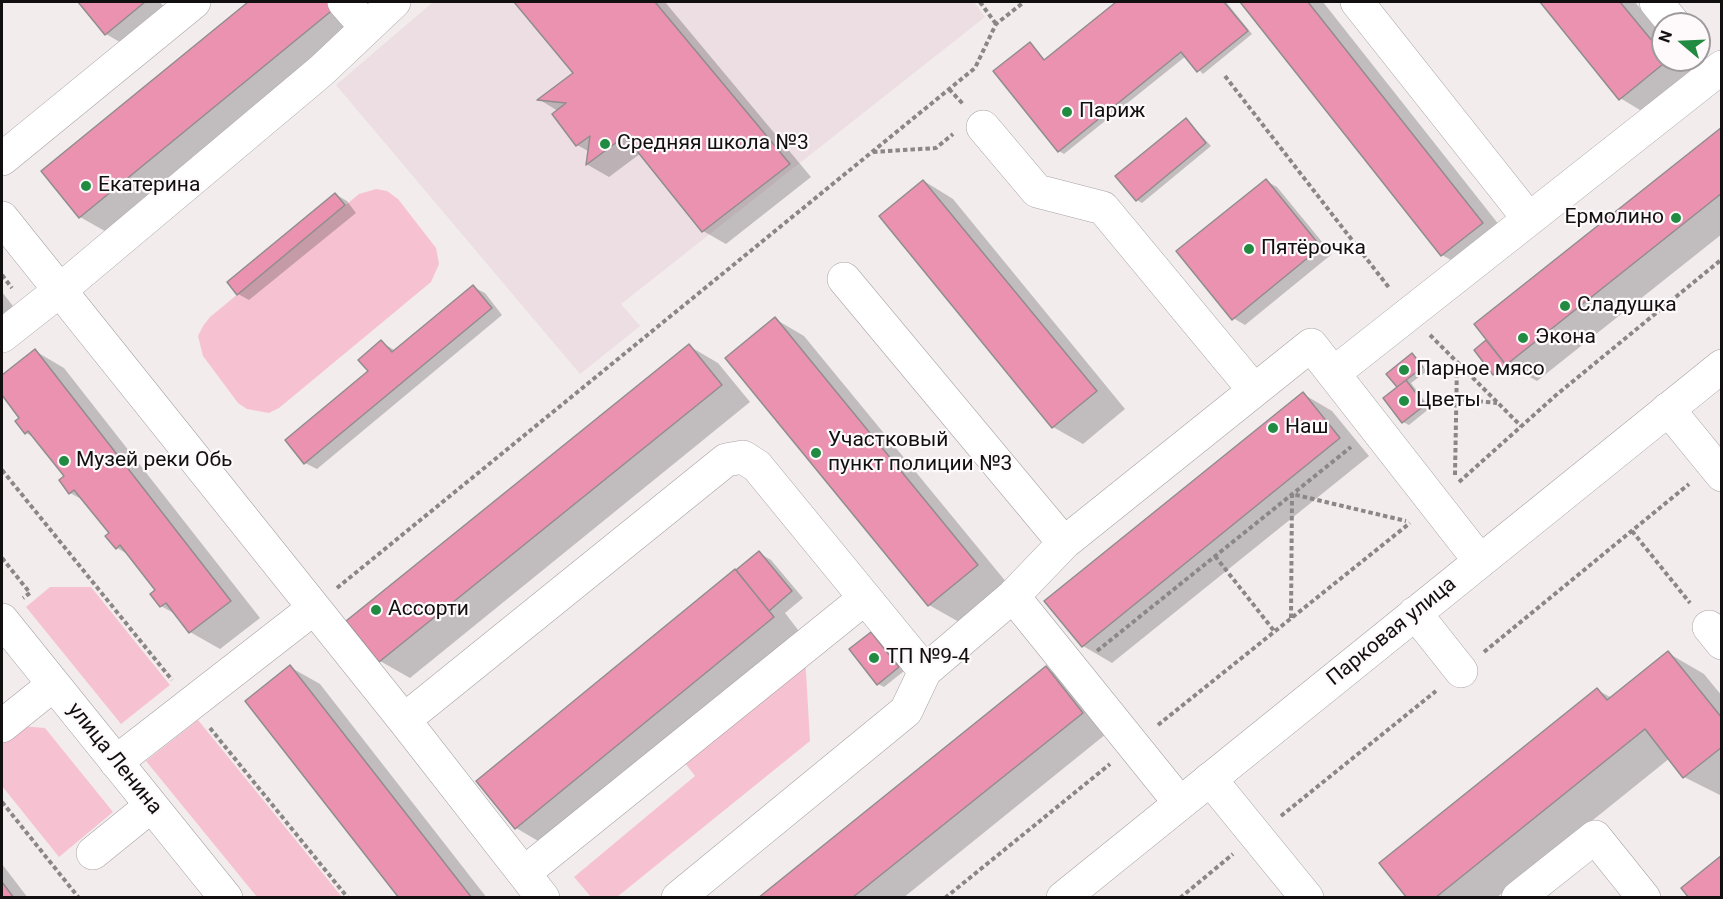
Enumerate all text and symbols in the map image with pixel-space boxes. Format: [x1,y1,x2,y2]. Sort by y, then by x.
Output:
north arrow [1651,12,1711,72]
text: N [1655,28,1676,45]
place label: Париж [1079,99,1145,125]
marker: Париж [1060,105,1074,119]
place label: Средняя школа №3 [617,131,809,157]
marker: Средняя школа №3 [598,137,612,151]
place label: Екатерина [98,173,200,199]
marker: Екатерина [79,179,93,193]
place label: Ермолино [1565,205,1664,231]
marker: Ермолино [1669,211,1683,225]
place label: Пятёрочка [1261,236,1366,262]
marker: Пятёрочка [1242,242,1256,256]
place label: Сладушка [1577,293,1677,319]
marker: Сладушка [1558,299,1572,313]
place label: Экона [1535,325,1596,351]
marker: Экона [1516,331,1530,345]
place label: Парное мясо [1416,357,1545,383]
marker: Парное мясо [1397,363,1411,377]
place label: Цветы [1416,388,1481,414]
marker: Цветы [1397,394,1411,408]
place label: Наш [1285,415,1328,441]
marker: Наш [1266,421,1280,435]
place label: Участковый пункт полиции №3 [828,428,1012,478]
marker: Участковый пункт полиции №3 [809,446,823,460]
place label: Музей реки Обь [76,448,232,474]
marker: Музей реки Обь [57,454,71,468]
street label: Парковая улица [1322,572,1462,692]
place label: Ассорти [388,597,469,623]
marker: Ассорти [369,603,383,617]
place label: ТП №9-4 [886,645,970,671]
marker: ТП №9-4 [867,651,881,665]
street label: улица Ленина [61,698,167,820]

